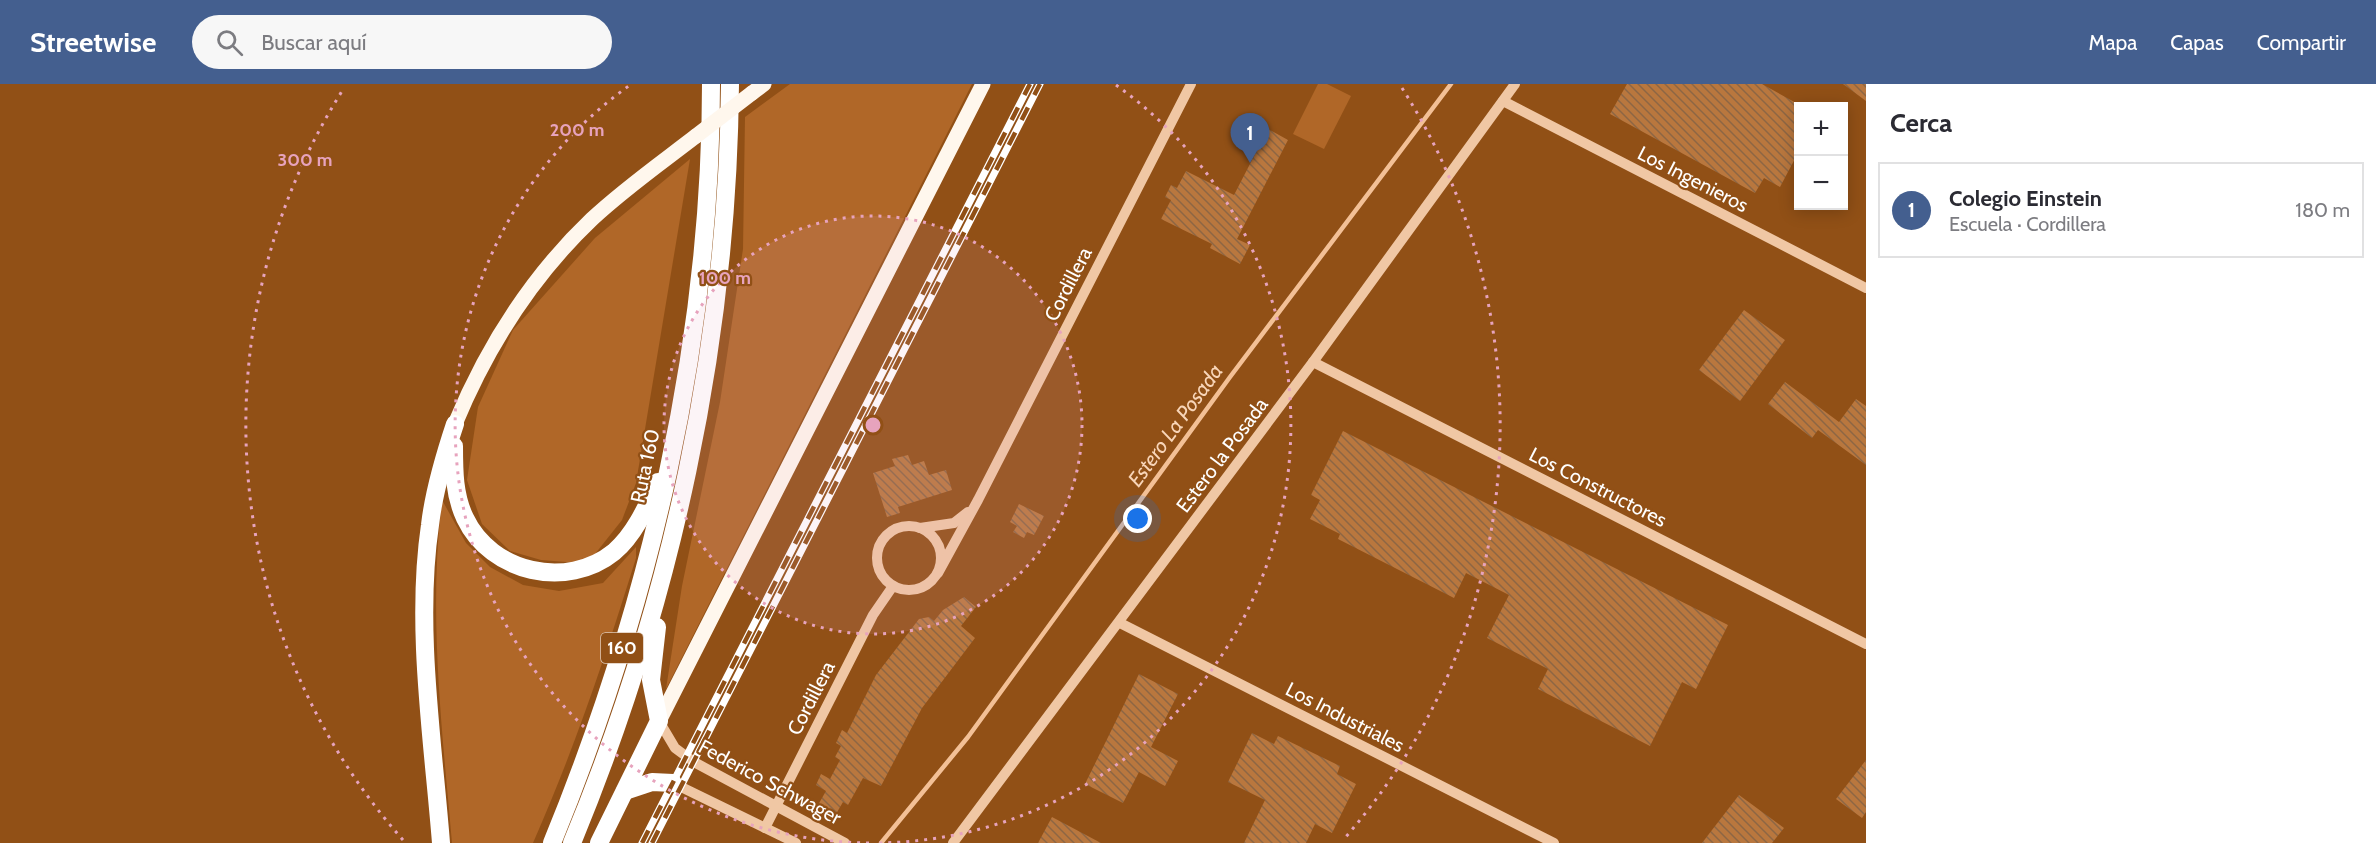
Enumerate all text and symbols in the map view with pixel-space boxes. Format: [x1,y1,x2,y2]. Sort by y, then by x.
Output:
search box [192,15,612,69]
text: Streetwise [30,25,156,59]
icon: search [213,26,246,59]
text: Buscar aquí [261,29,366,56]
text: Mapa [2089,30,2137,55]
text: Capas [2170,30,2224,55]
text: Compartir [2257,30,2346,55]
map controls [1794,102,1848,210]
button: + [1794,102,1848,156]
text: Cerca [1890,107,1952,139]
pin: 1 [1230,113,1270,163]
text: 200 m [550,119,604,141]
street label: Los Ingenieros [1634,141,1752,217]
text: 300 m [278,149,332,171]
button: − [1794,156,1848,210]
text: Colegio Einstein [1949,185,2102,212]
text: 1 [1908,198,1915,222]
text: 180 m [2295,198,2350,222]
text: Escuela · Cordillera [1949,212,2106,236]
street label: Cordillera [1039,243,1097,325]
text: 100 m [699,267,751,289]
water label: Estero La Posada [1122,359,1228,491]
street label: Estero la Posada [1171,393,1273,517]
centre of rings [863,415,883,435]
street label: Ruta 160 [625,427,665,505]
street label: Los Constructores [1525,442,1671,532]
your location [1123,504,1152,533]
road number: 160 [601,633,643,663]
street label: Cordillera [782,657,840,739]
street label: Los Industriales [1282,677,1408,757]
street label: Federico Schwager [695,734,846,830]

